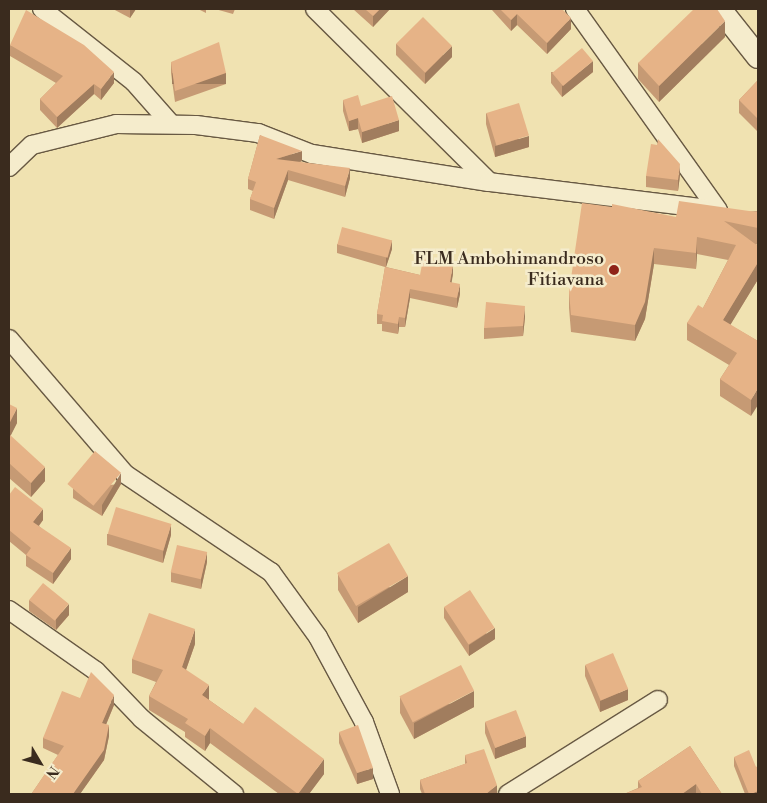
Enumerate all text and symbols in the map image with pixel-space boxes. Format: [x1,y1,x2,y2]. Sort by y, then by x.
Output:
place label: FLM Ambohimandroso Fitiavana [414,249,604,292]
marker: FLM Ambohimandroso Fitiavana [608,264,620,276]
north arrow [15,738,65,788]
text: N [41,762,63,782]

